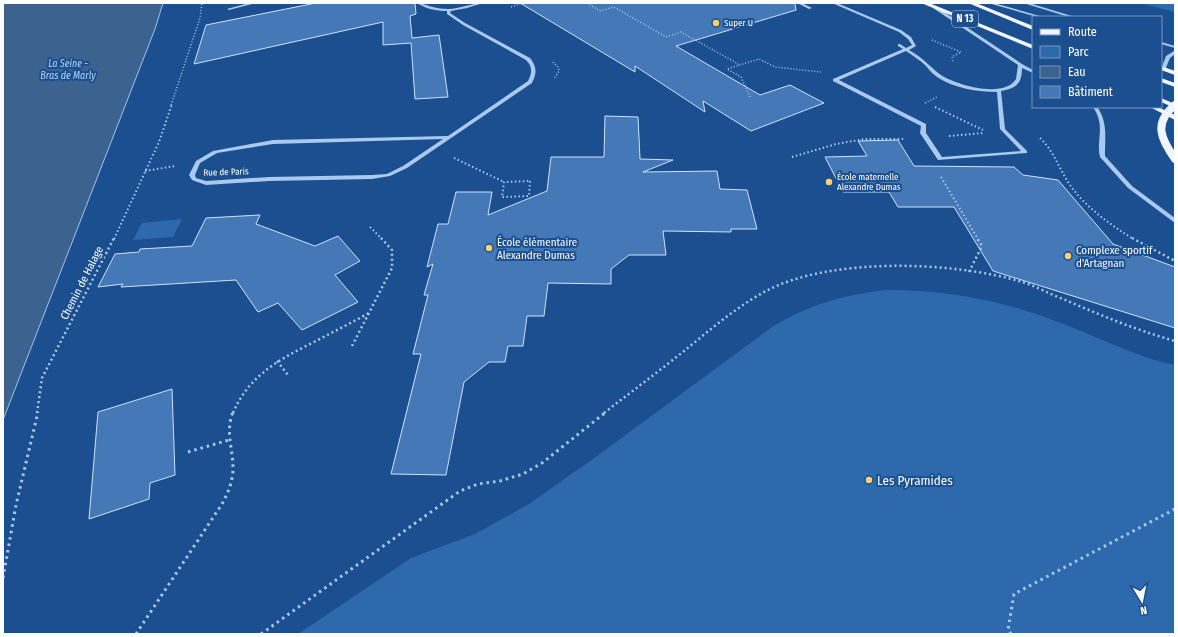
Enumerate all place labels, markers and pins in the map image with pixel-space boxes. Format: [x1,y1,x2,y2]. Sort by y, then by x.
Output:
marker: Super U [711,18,721,28]
place label: Super U [724,18,753,28]
place label: École maternelle Alexandre Dumas [837,171,901,192]
marker: École maternelle Alexandre Dumas [824,177,834,187]
place label: École élémentaire Alexandre Dumas [497,235,577,262]
marker: École élémentaire Alexandre Dumas [484,243,494,253]
place label: Complexe sportif d'Artagnan [1076,244,1153,270]
marker: Complexe sportif d'Artagnan [1063,251,1073,261]
place label: Les Pyramides [877,473,953,488]
marker: Les Pyramides [864,475,874,485]

